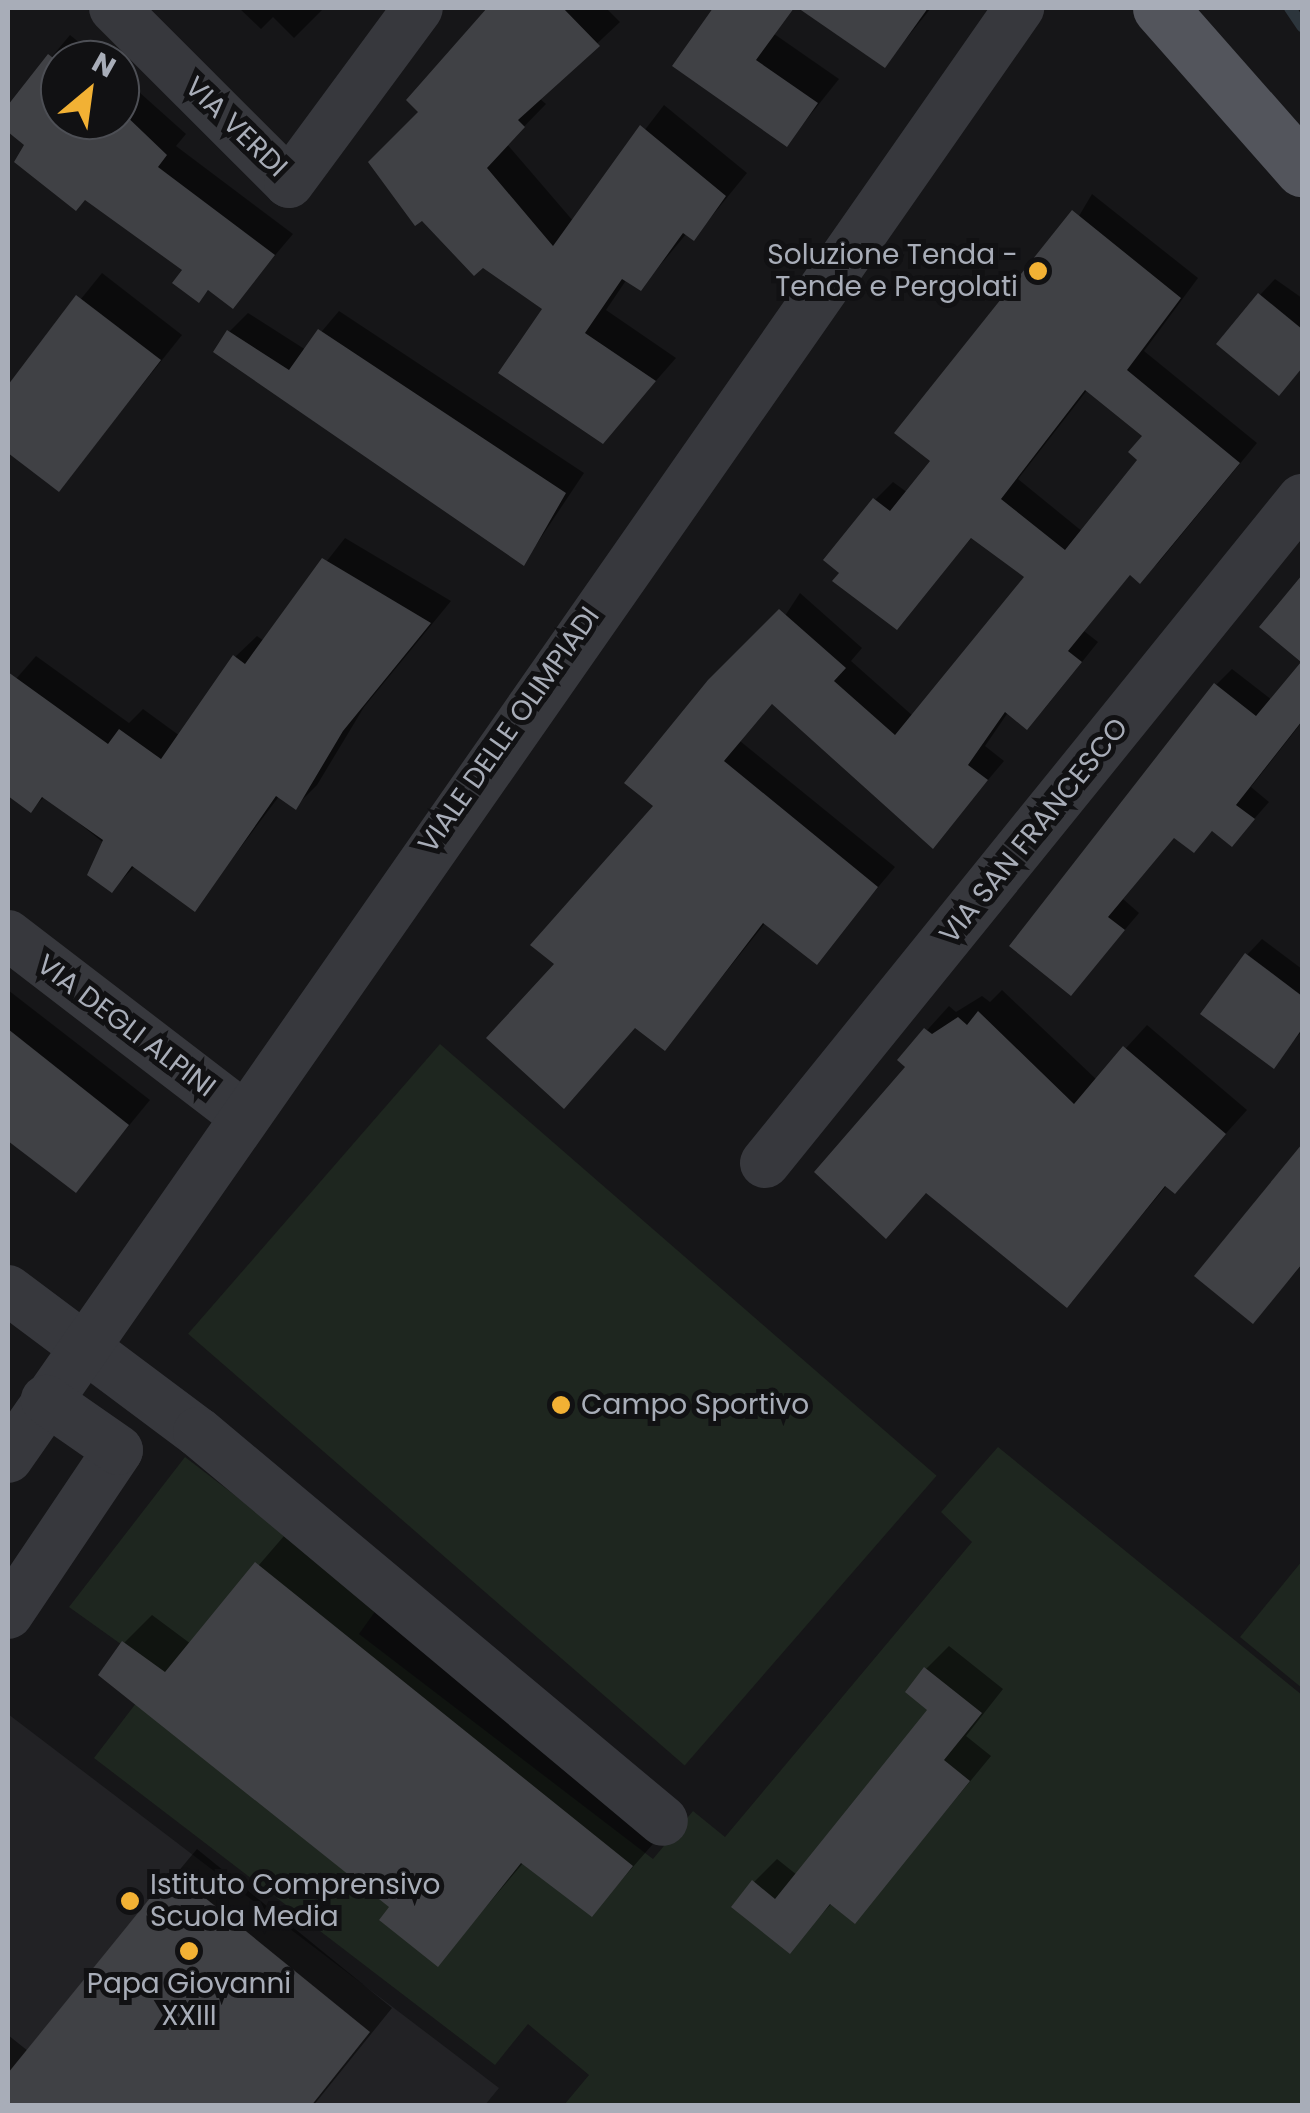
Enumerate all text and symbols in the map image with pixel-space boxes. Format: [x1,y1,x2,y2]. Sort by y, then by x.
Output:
north arrow [40,40,140,140]
text: N [85,43,122,87]
street label: VIA VERDI [178,70,294,184]
place label: Soluzione Tenda - Tende e Pergolati [767,238,1018,304]
marker: Soluzione Tenda - Tende e Pergolati [1027,260,1049,282]
street label: VIALE DELLE OLIMPIADI [411,601,607,859]
street label: VIA SAN FRANCESCO [933,711,1135,951]
street label: VIA DEGLI ALPINI [30,948,222,1104]
place label: Campo Sportivo [581,1388,809,1422]
marker: Campo Sportivo [550,1394,572,1416]
place label: Istituto Comprensivo Scuola Media [150,1868,440,1934]
marker: Istituto Comprensivo Scuola Media [119,1890,141,1912]
marker: Papa Giovanni XXIII [178,1940,200,1962]
place label: Papa Giovanni XXIII [87,1967,291,2033]

